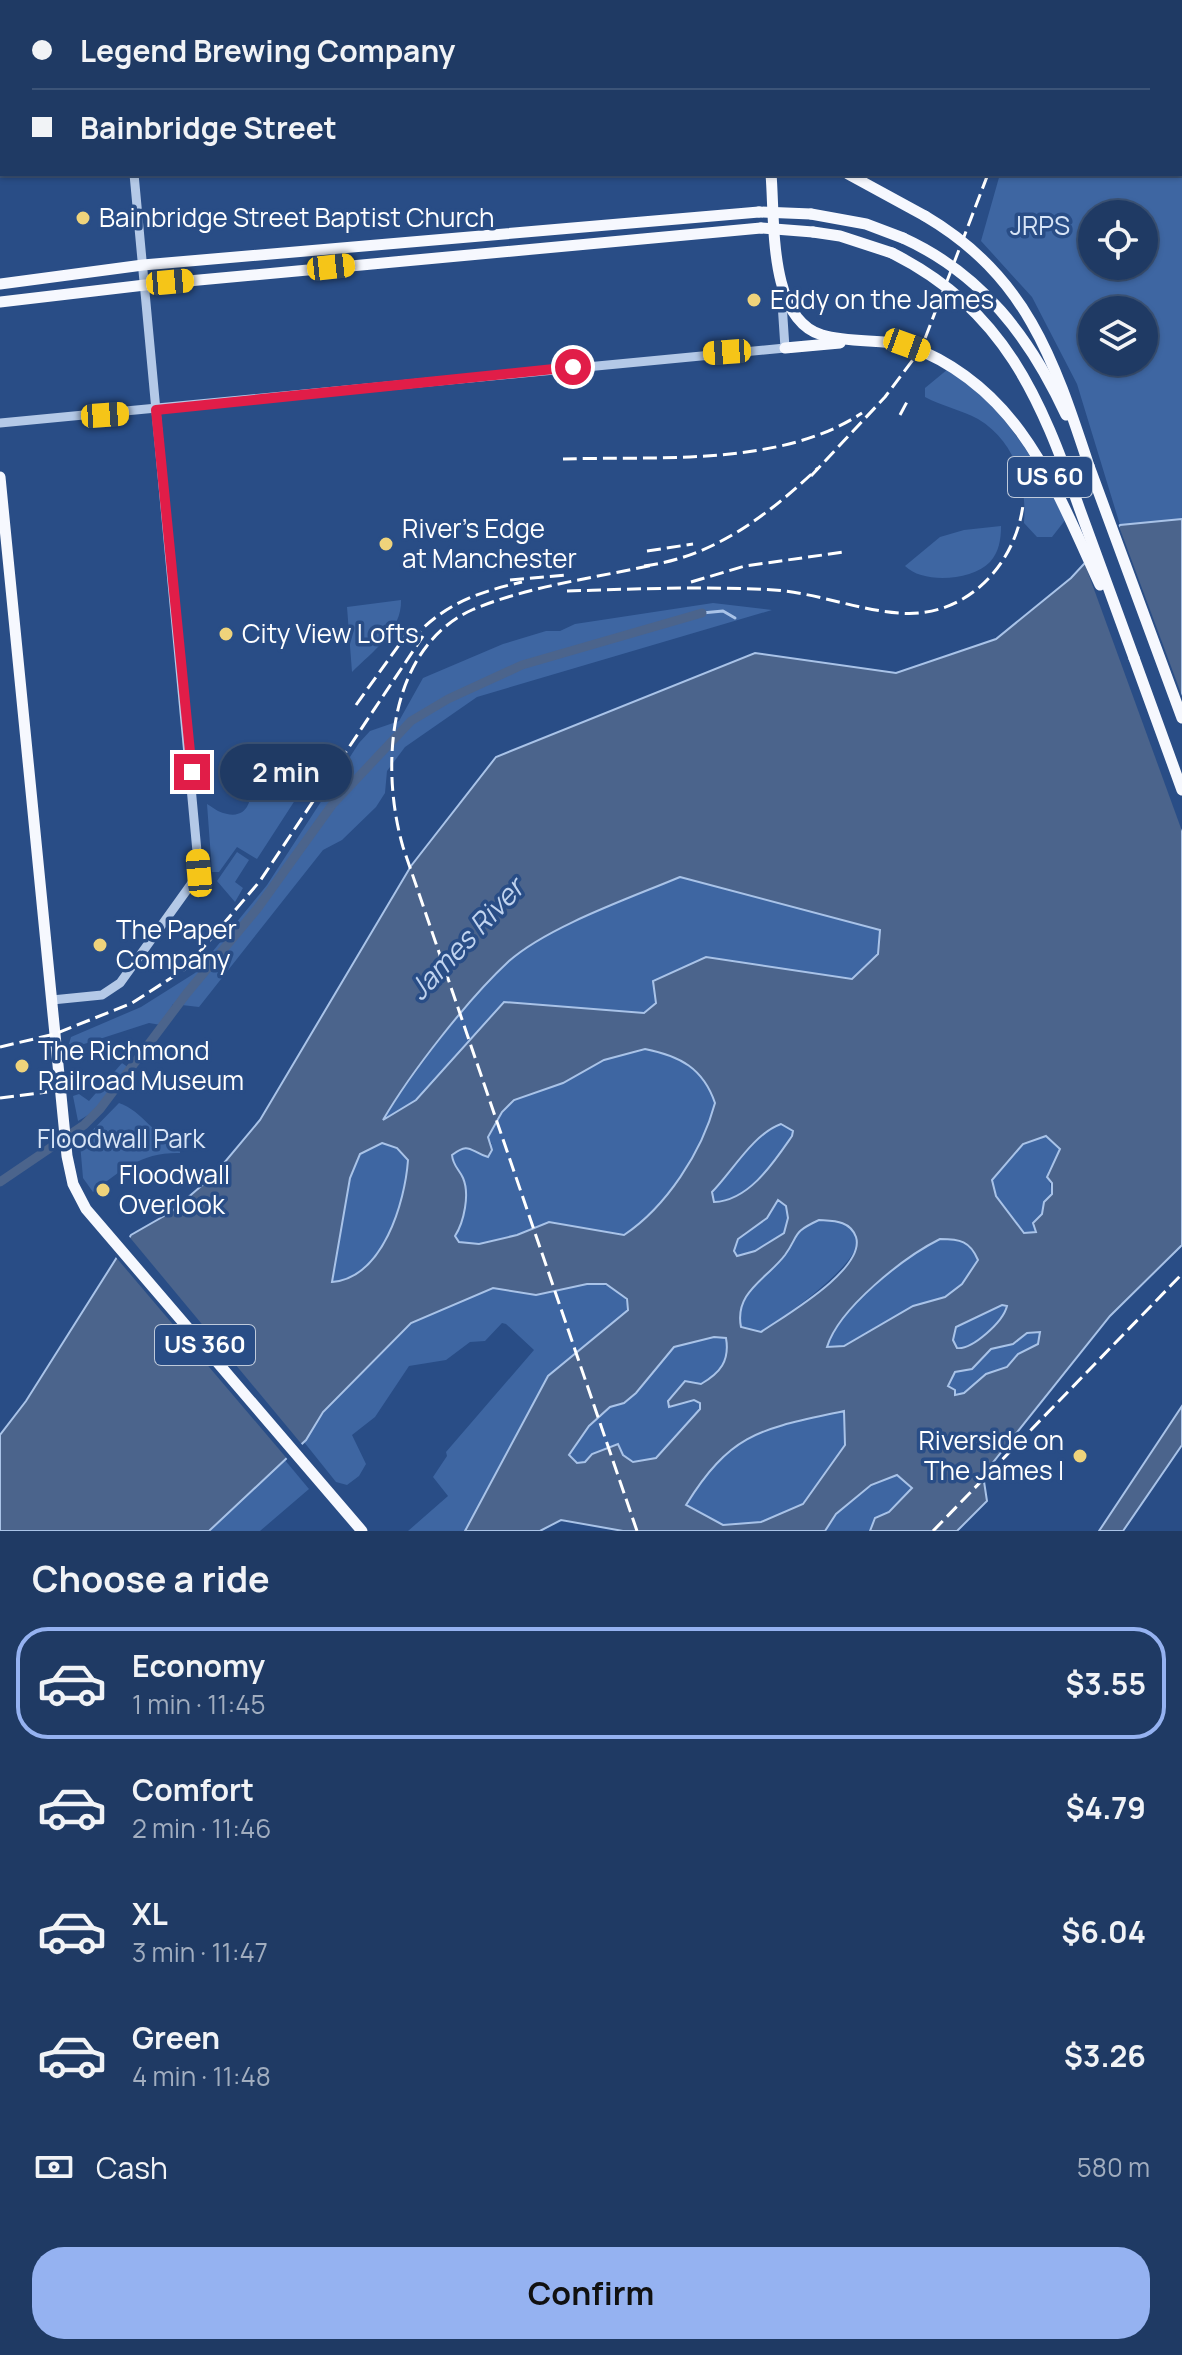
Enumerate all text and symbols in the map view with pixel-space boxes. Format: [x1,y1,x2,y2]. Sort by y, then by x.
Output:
text: Legend Brewing Company [80,30,455,71]
text: Bainbridge Street [80,107,337,148]
place label: Bainbridge Street Baptist Church [99,199,494,235]
map controls [1078,200,1158,376]
button: locate [1078,200,1158,280]
park label: JRPS [1010,207,1070,243]
marker: Bainbridge Street Baptist Church [74,209,92,227]
car [306,253,356,281]
car [145,268,195,296]
place label: Eddy on the James [770,281,994,317]
marker: Eddy on the James [745,291,763,309]
button: layers [1078,296,1158,376]
car [880,326,934,364]
car [702,338,752,366]
route start [555,349,591,385]
car [80,401,130,429]
road number: US 60 [1008,457,1092,497]
place label: River's Edge at Manchester [402,510,577,576]
marker: River's Edge at Manchester [377,535,395,553]
place label: City View Lofts [242,615,419,651]
marker: City View Lofts [217,625,235,643]
callout: 2 min [220,744,352,800]
route end [174,754,210,790]
text: 2 min [252,754,320,790]
car [185,848,213,898]
water label: James River [399,866,534,1007]
place label: The Paper Company [116,911,237,977]
marker: The Paper Company [91,936,109,954]
place label: The Richmond Railroad Museum [38,1032,244,1098]
marker: The Richmond Railroad Museum [13,1057,31,1075]
park label: Floodwall Park [37,1120,206,1156]
place label: Floodwall Overlook [119,1156,230,1222]
marker: Floodwall Overlook [94,1181,112,1199]
road number: US 360 [155,1325,255,1365]
place label: Riverside on The James I [918,1422,1064,1488]
marker: Riverside on The James I [1071,1447,1089,1465]
text: Choose a ride [32,1554,270,1603]
text: Economy [132,1645,265,1686]
icon: car [36,1647,108,1719]
text: $3.55 [1065,1663,1146,1704]
text: 1 min · 11:45 [132,1686,266,1722]
text: Comfort [132,1769,254,1810]
icon: car [36,1771,108,1843]
text: $4.79 [1066,1787,1146,1828]
text: 2 min · 11:46 [132,1810,271,1846]
text: XL [132,1893,168,1934]
icon: car [36,1895,108,1967]
text: $6.04 [1061,1911,1146,1952]
text: 3 min · 11:47 [132,1934,268,1970]
text: Green [132,2017,220,2058]
icon: car [36,2019,108,2091]
text: $3.26 [1064,2035,1146,2076]
text: 4 min · 11:48 [132,2058,271,2094]
icon: cash [32,2145,76,2189]
text: Cash [96,2147,168,2188]
text: 580 m [1077,2149,1150,2185]
button: Confirm [32,2247,1150,2339]

